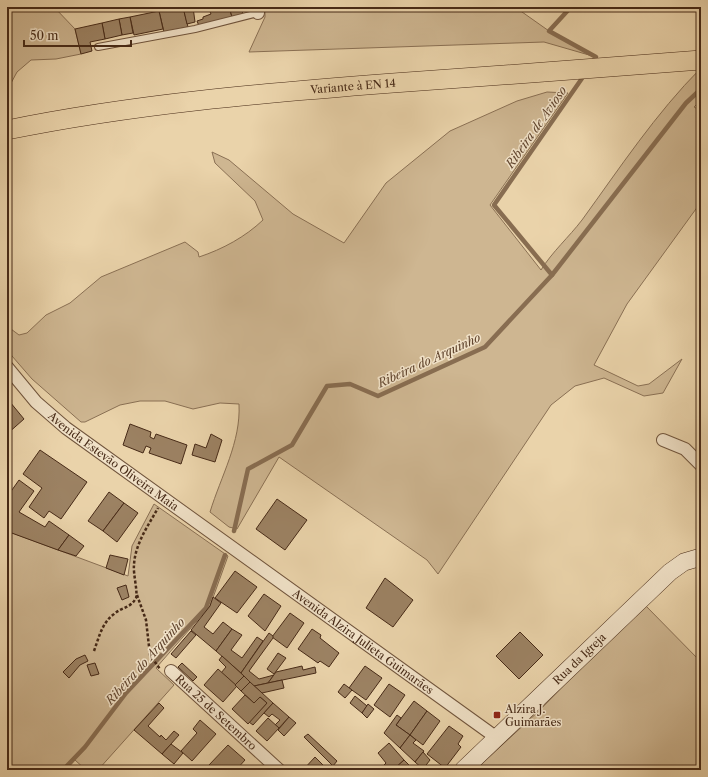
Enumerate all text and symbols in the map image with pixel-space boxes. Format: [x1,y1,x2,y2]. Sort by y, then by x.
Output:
scale bar [24,22,131,48]
text: 50 m [30,28,59,43]
street label: Variante à EN 14 [309,76,396,97]
water label: Ribeira de Avioso [502,83,570,172]
water label: Ribeira do Arquinho [374,329,483,391]
street label: Avenida Estevão Oliveira Maia [45,408,181,514]
street label: Avenida Alzira Julieta Guimarães [289,586,436,697]
water label: Ribeira do Arquinho [101,614,188,708]
street label: Rua da Igreja [550,630,609,687]
street label: Rua 25 de Setembro [172,671,260,753]
place label: Alzira J. Guimarães [504,702,562,729]
marker: Alzira J. Guimarães [492,710,502,720]

